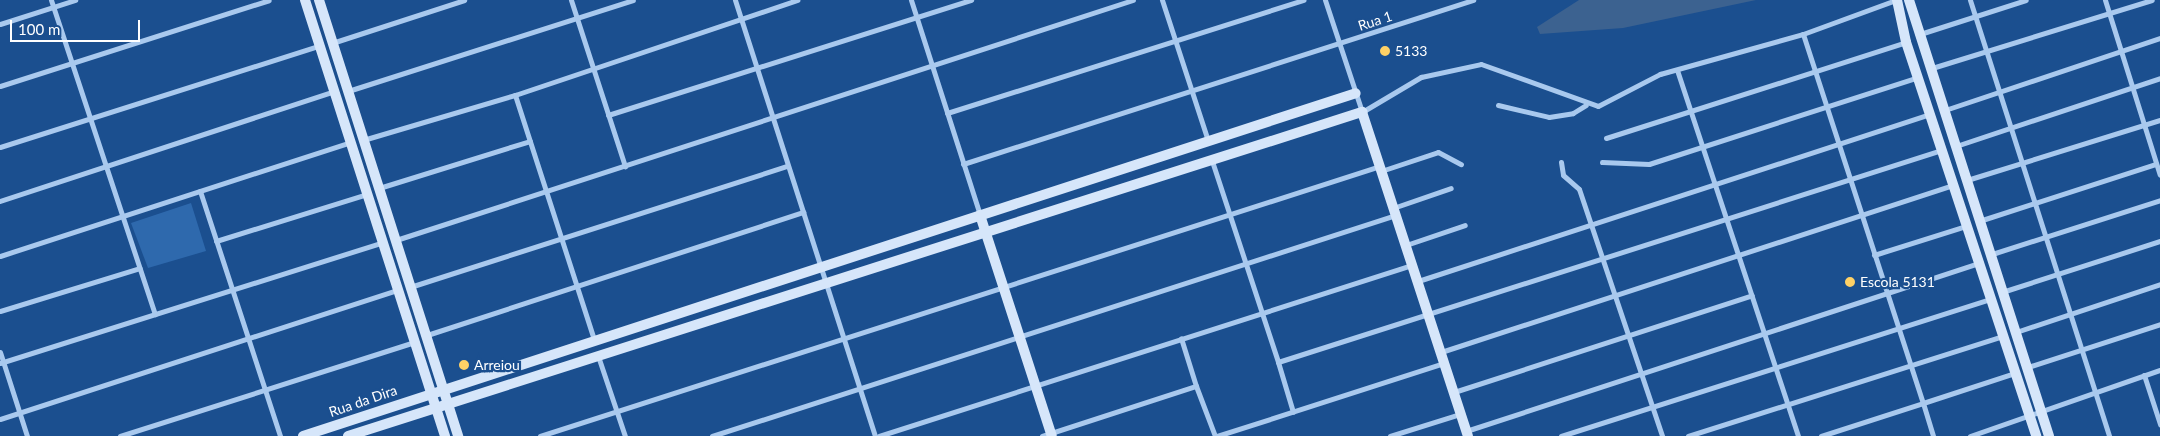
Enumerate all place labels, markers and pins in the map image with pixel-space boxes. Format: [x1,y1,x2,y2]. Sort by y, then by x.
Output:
place label: 5133 [1395,43,1427,59]
marker: 5133 [1379,45,1391,57]
place label: Escola 5131 [1860,274,1935,290]
marker: Escola 5131 [1844,276,1856,288]
place label: Arreiou [474,357,520,373]
marker: Arreiou [458,359,470,371]

